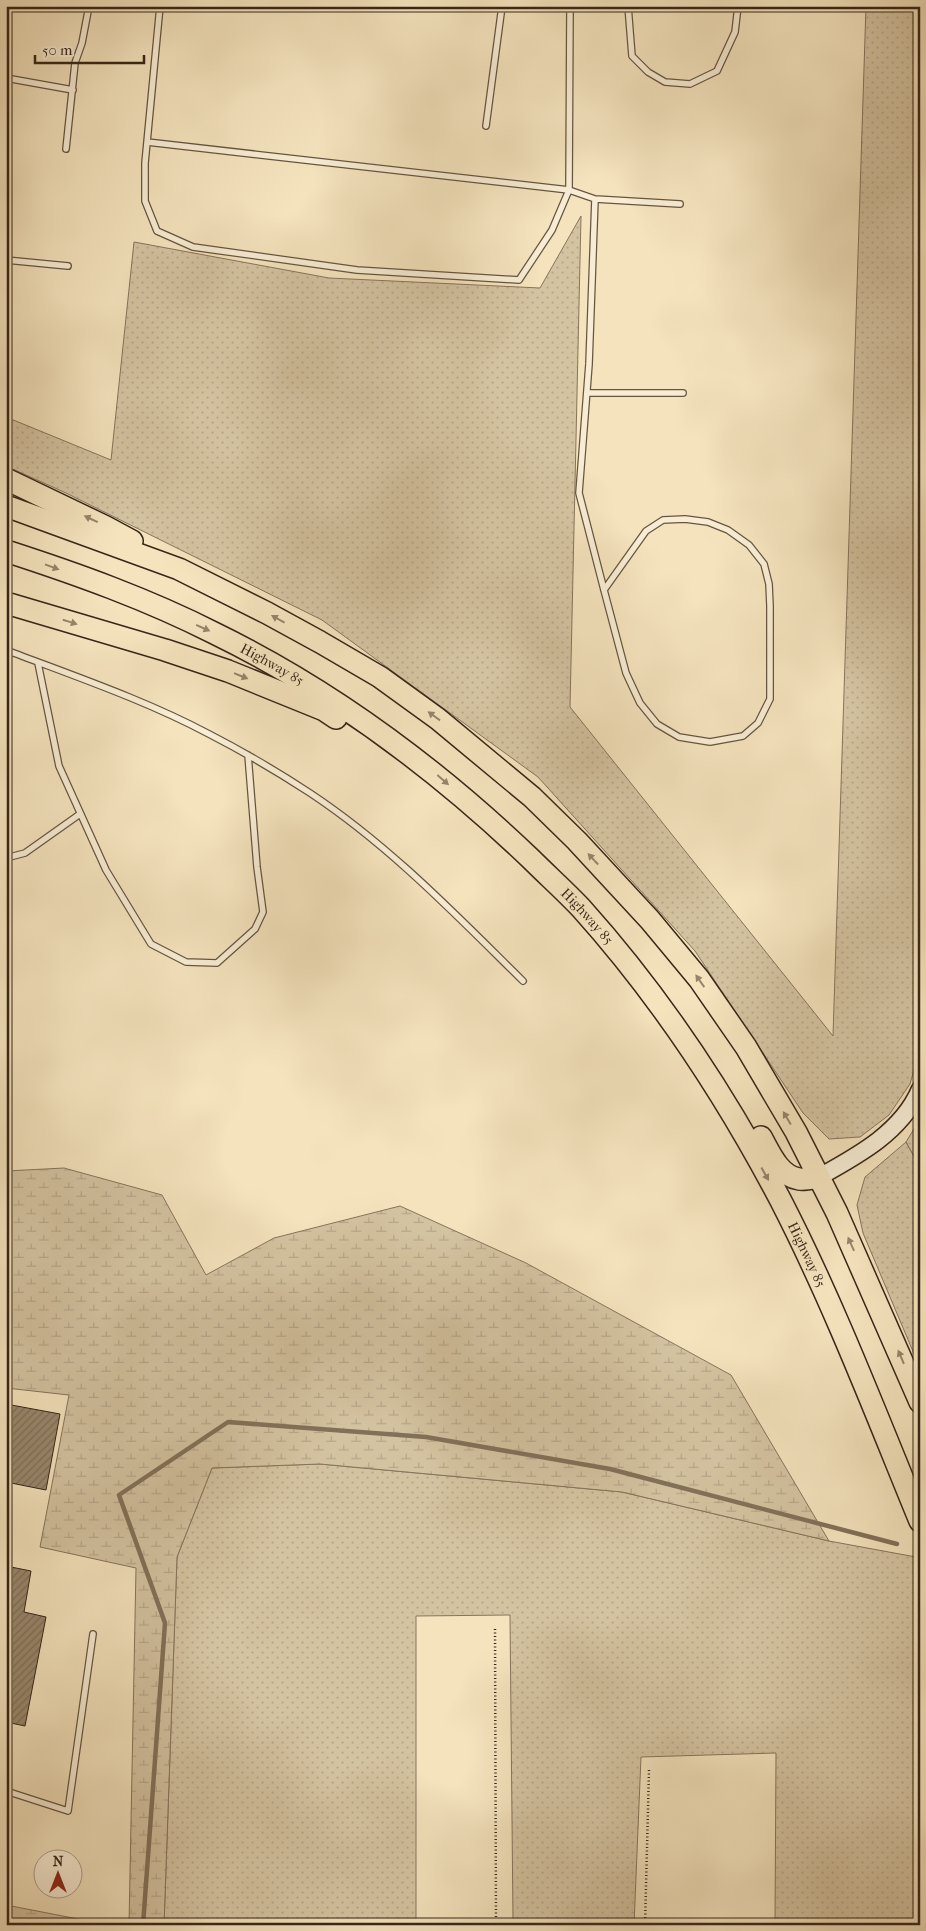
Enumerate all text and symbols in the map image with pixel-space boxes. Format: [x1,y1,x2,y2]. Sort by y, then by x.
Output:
scale bar [35,32,144,64]
text: 50 m [42,41,73,59]
one-way arrow [84,515,98,523]
one-way arrow [45,564,60,571]
one-way arrow [271,614,284,623]
one-way arrow [62,618,77,626]
one-way arrow [196,624,210,632]
street label: Highway 85 [237,640,307,689]
one-way arrow [234,673,248,681]
one-way arrow [427,711,440,721]
one-way arrow [436,775,449,786]
one-way arrow [588,852,599,865]
street label: Highway 85 [557,885,617,948]
one-way arrow [695,974,705,988]
one-way arrow [783,1112,792,1125]
one-way arrow [761,1167,770,1180]
street label: Highway 85 [784,1219,829,1290]
one-way arrow [847,1237,855,1251]
one-way arrow [897,1349,905,1364]
north arrow [32,1848,82,1898]
text: N [53,1853,64,1870]

